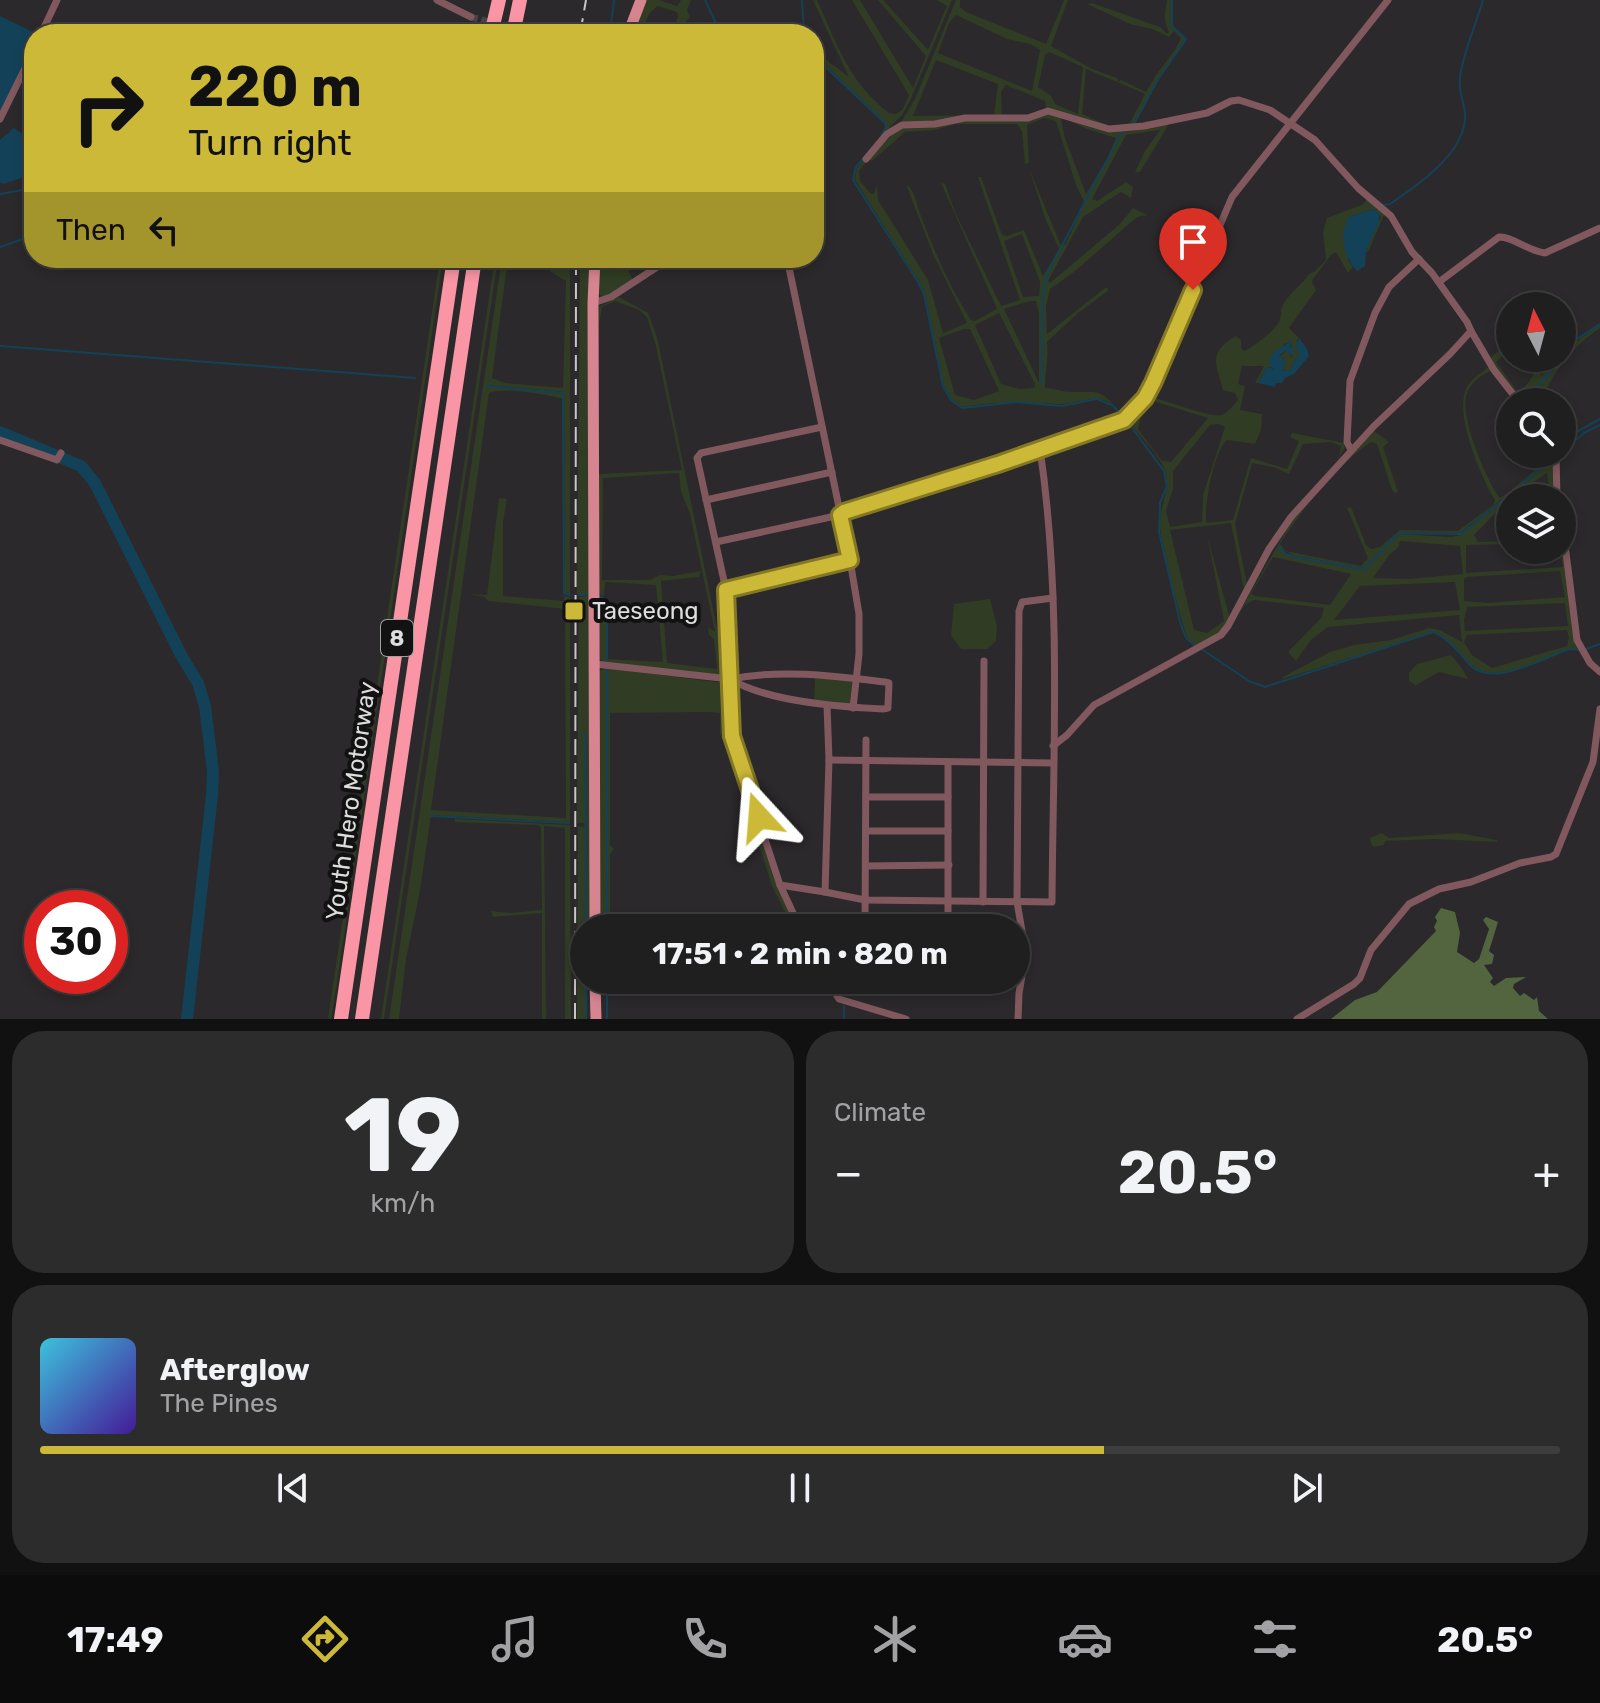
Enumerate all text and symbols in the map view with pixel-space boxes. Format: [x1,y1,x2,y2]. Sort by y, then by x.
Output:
text: 220 m [188,54,362,120]
icon: right [56,56,160,160]
text: Turn right [188,121,352,164]
icon: left [142,208,186,252]
pin [1159,208,1227,290]
text: Then [56,212,126,248]
icon: arrive [1171,220,1215,264]
north arrow [1496,292,1576,372]
map controls [1496,292,1576,564]
button: search [1496,388,1576,468]
button: layers [1496,484,1576,564]
place label: Taeseong [592,597,699,625]
marker: Taeseong [563,600,585,622]
road number: 8 [381,620,413,656]
street label: Youth Hero Motorway [320,680,382,922]
position arrow [717,775,801,859]
speed limit sign: 30 [24,890,128,994]
text: 17:51 · 2 min · 820 m [652,936,948,972]
text: 19 [344,1074,462,1197]
text: Climate [834,1097,926,1128]
text: 20.5° [1118,1137,1278,1208]
text: − [834,1147,863,1199]
text: + [1533,1147,1560,1199]
text: km/h [371,1188,435,1219]
text: Afterglow [160,1352,310,1388]
text: The Pines [160,1388,278,1419]
icon: previous [271,1466,315,1510]
icon: pause [778,1466,822,1510]
icon: next [1285,1466,1329,1510]
icon: directions [297,1611,353,1667]
icon: music [487,1611,543,1667]
icon: phone [677,1611,733,1667]
icon: climate [867,1611,923,1667]
icon: car [1057,1611,1113,1667]
icon: filters [1247,1611,1303,1667]
text: 17:49 [67,1618,164,1661]
text: 20.5° [1437,1618,1533,1661]

